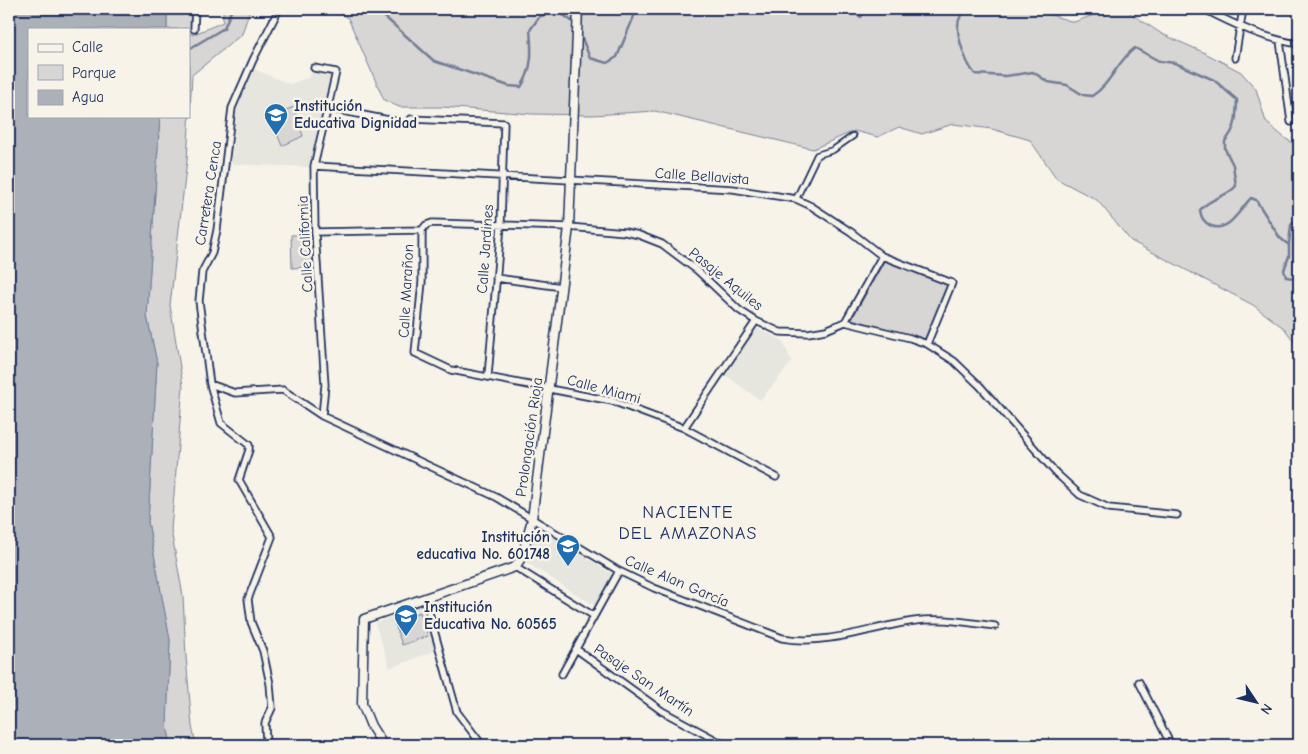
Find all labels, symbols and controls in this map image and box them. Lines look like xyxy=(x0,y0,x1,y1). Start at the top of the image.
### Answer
legend xyxy=(28,28,190,118)
text: Calle xyxy=(72,38,104,56)
text: Parque xyxy=(72,64,117,82)
text: Agua xyxy=(72,88,104,106)
place label: Institución Educativa Dignidad xyxy=(294,97,417,132)
school or university icon: Institución Educativa Dignidad xyxy=(263,102,289,136)
street label: Carretera Cenca xyxy=(191,139,225,247)
street label: Calle Bellavista xyxy=(654,164,750,188)
street label: Calle California xyxy=(293,195,317,293)
street label: Calle Jardines xyxy=(473,204,497,294)
street label: Calle Marañon xyxy=(395,243,417,339)
street label: Pasaje Aquiles xyxy=(685,244,767,314)
street label: Calle Miami xyxy=(565,371,643,407)
street label: Prolongación Rioja xyxy=(512,376,546,498)
district label: NACIENTE DEL AMAZONAS xyxy=(619,502,757,544)
place label: Institución educativa No. 601748 xyxy=(417,528,550,563)
school or university icon: Institución educativa No. 601748 xyxy=(555,533,581,567)
street label: Calle Alan García xyxy=(622,551,732,611)
place label: Institución Educativa No. 60565 xyxy=(424,598,557,633)
school or university icon: Institución Educativa No. 60565 xyxy=(393,603,419,637)
street label: Pasaje San Martín xyxy=(590,640,698,720)
north arrow xyxy=(1230,676,1280,726)
text: N xyxy=(1257,701,1276,718)

